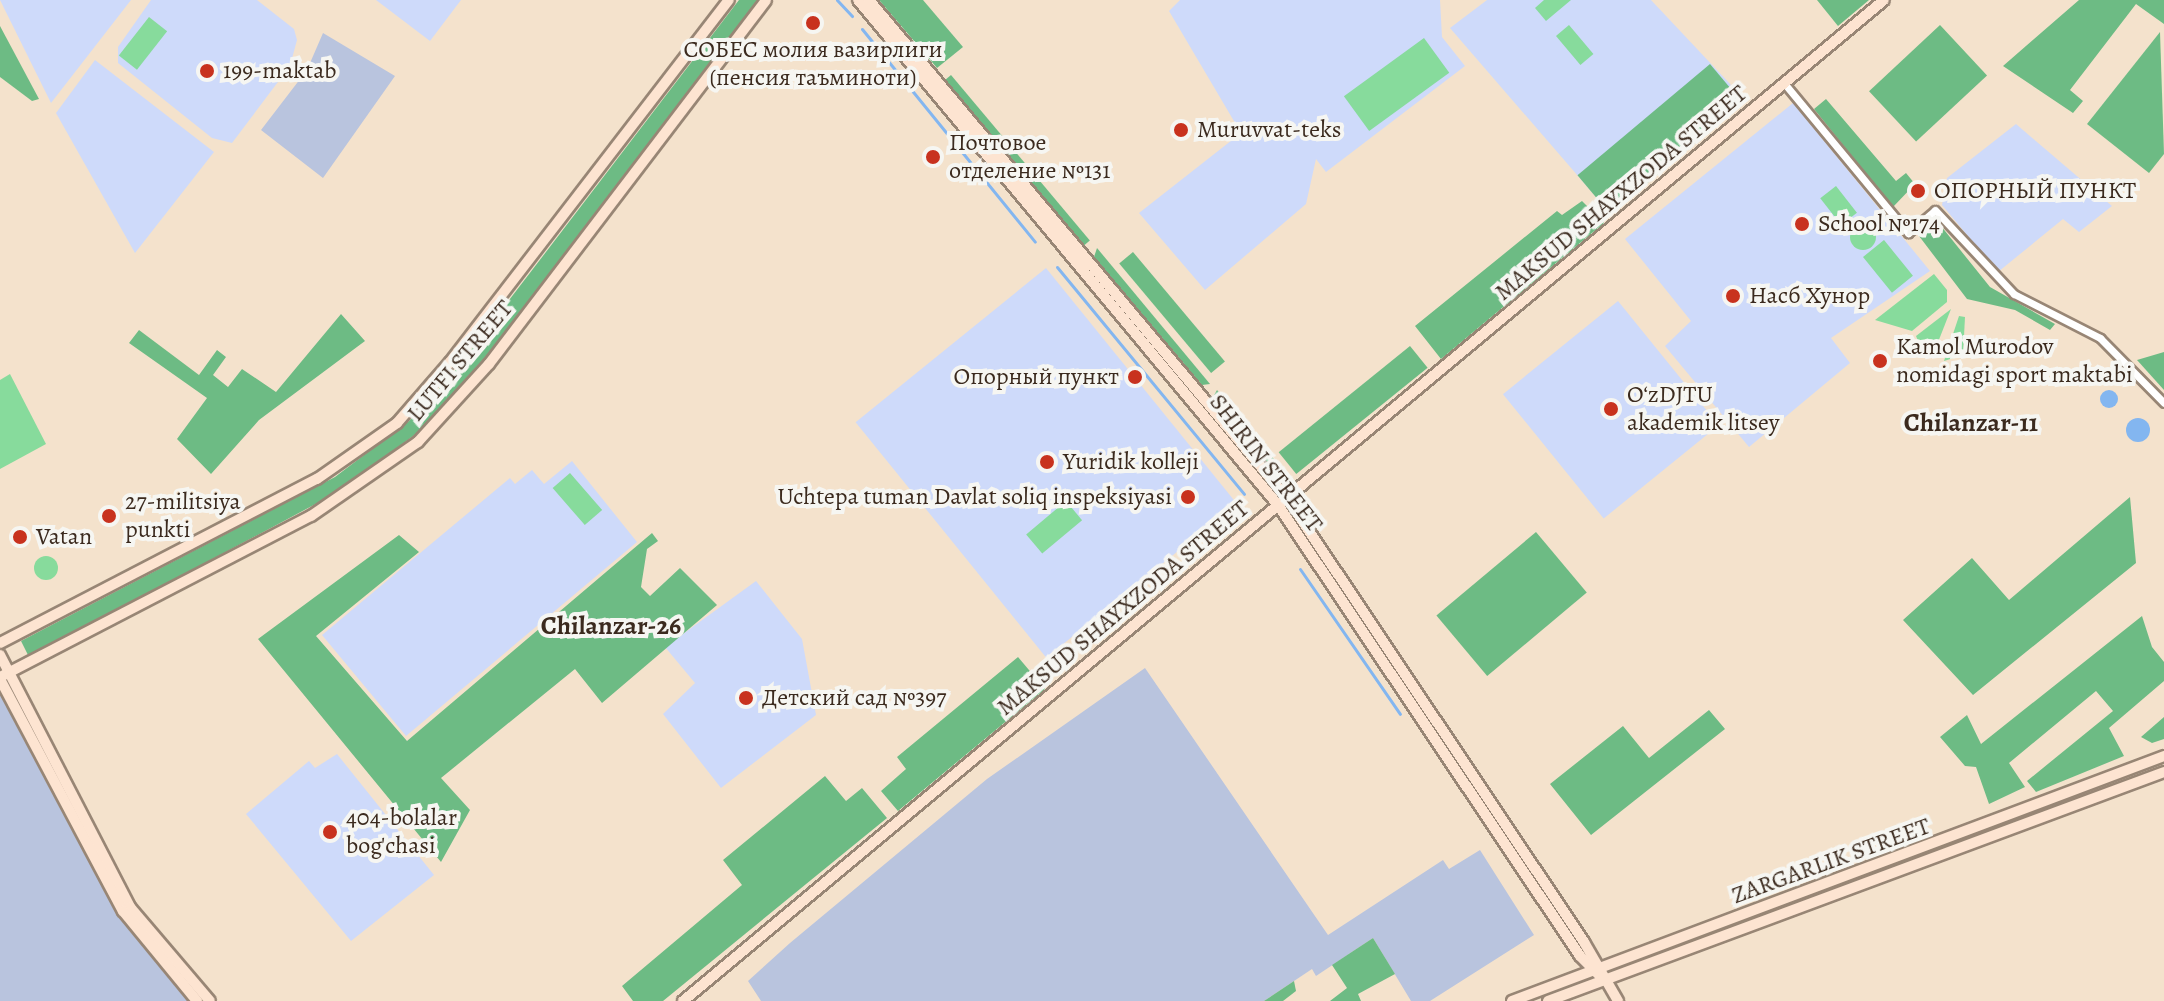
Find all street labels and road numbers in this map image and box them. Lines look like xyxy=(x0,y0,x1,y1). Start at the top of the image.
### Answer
street label: MAKSUD SHAYXZODA STREET xyxy=(1489,79,1753,307)
street label: LUTFI STREET xyxy=(401,295,519,427)
street label: SHIRIN STREET xyxy=(1203,388,1329,538)
street label: MAKSUD SHAYXZODA STREET xyxy=(991,494,1255,722)
street label: ZARGARLIK STREET xyxy=(1728,812,1934,910)

